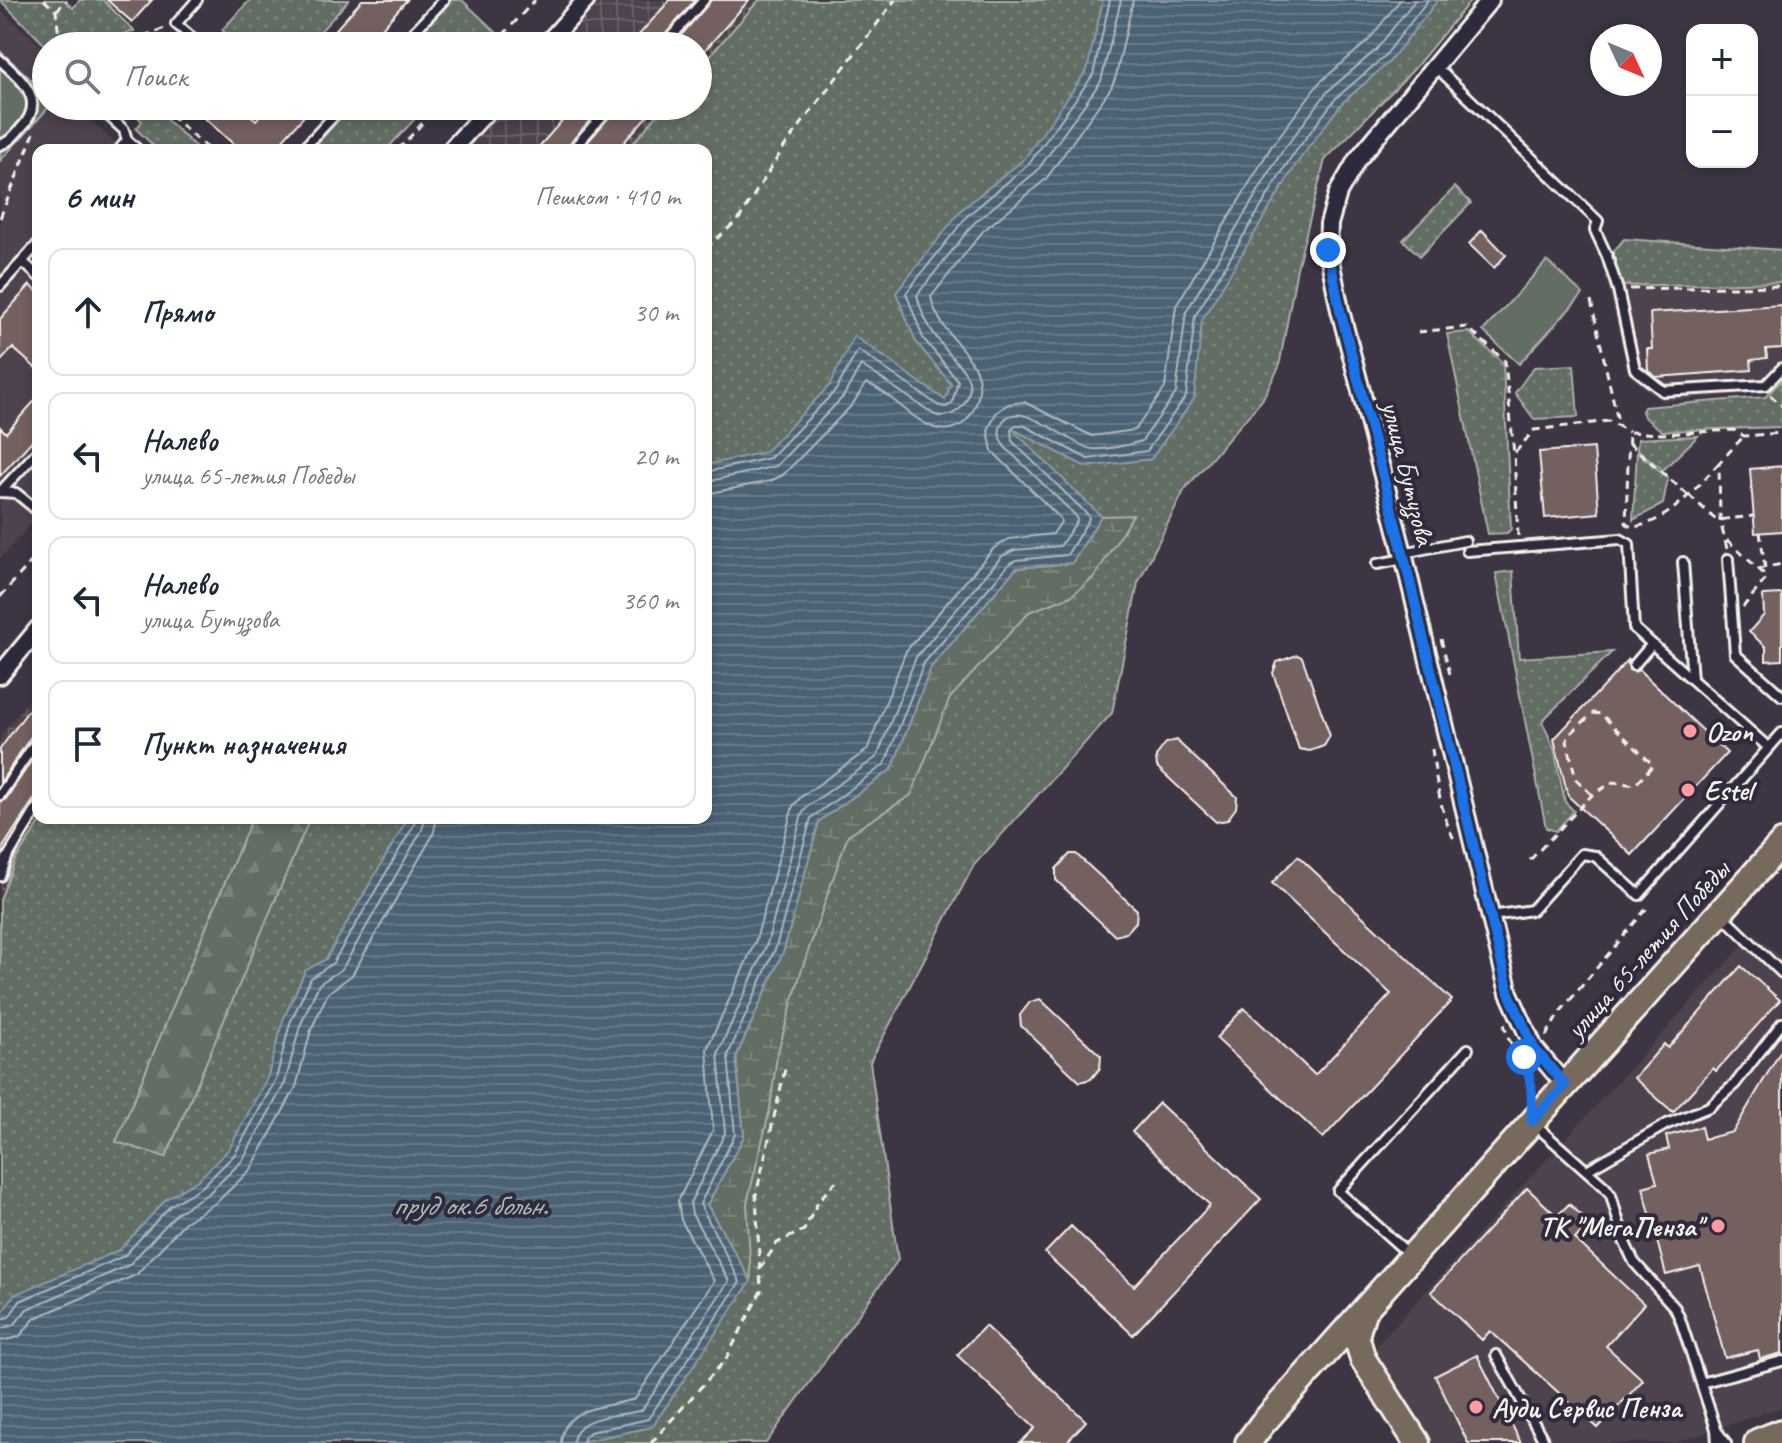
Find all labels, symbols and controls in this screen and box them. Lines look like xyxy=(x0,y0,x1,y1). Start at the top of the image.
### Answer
north arrow xyxy=(1590,24,1662,96)
map controls xyxy=(1686,24,1758,168)
button: + xyxy=(1686,24,1758,96)
search box xyxy=(32,32,712,120)
icon: search xyxy=(60,54,104,98)
text: Поиск xyxy=(124,57,187,95)
button: − xyxy=(1686,96,1758,168)
text: 6 мин xyxy=(64,175,134,218)
text: Пешком · 410 m xyxy=(535,180,680,213)
route end xyxy=(1310,232,1346,268)
icon: ahead xyxy=(66,290,110,334)
text: Прямо xyxy=(142,293,213,331)
text: 30 m xyxy=(634,296,678,329)
street label: улица Бутузова xyxy=(1372,395,1444,551)
text: Налево xyxy=(142,421,218,459)
icon: left xyxy=(66,434,110,478)
text: 20 m xyxy=(634,440,678,473)
text: улица 65-летия Победы xyxy=(142,459,354,492)
text: Налево xyxy=(142,565,218,603)
icon: left xyxy=(66,578,110,622)
text: 360 m xyxy=(622,584,678,617)
text: улица Бутузова xyxy=(142,603,279,636)
place label: Ozon xyxy=(1706,714,1754,749)
icon: arrive xyxy=(66,722,110,766)
marker: Ozon xyxy=(1681,722,1699,740)
text: Пункт назначения xyxy=(142,725,345,763)
place label: Estel xyxy=(1704,773,1757,808)
marker: Estel xyxy=(1679,781,1697,799)
street label: улица 65-летия Победы xyxy=(1557,851,1738,1047)
route start xyxy=(1506,1039,1542,1075)
water label: пруд ок.6 больн. xyxy=(393,1186,548,1224)
place label: ТК "МегаПенза" xyxy=(1540,1209,1708,1244)
marker: ТК "МегаПенза" xyxy=(1709,1217,1727,1235)
place label: Ауди Сервис Пенза xyxy=(1492,1390,1684,1425)
marker: Ауди Сервис Пенза xyxy=(1467,1398,1485,1416)

